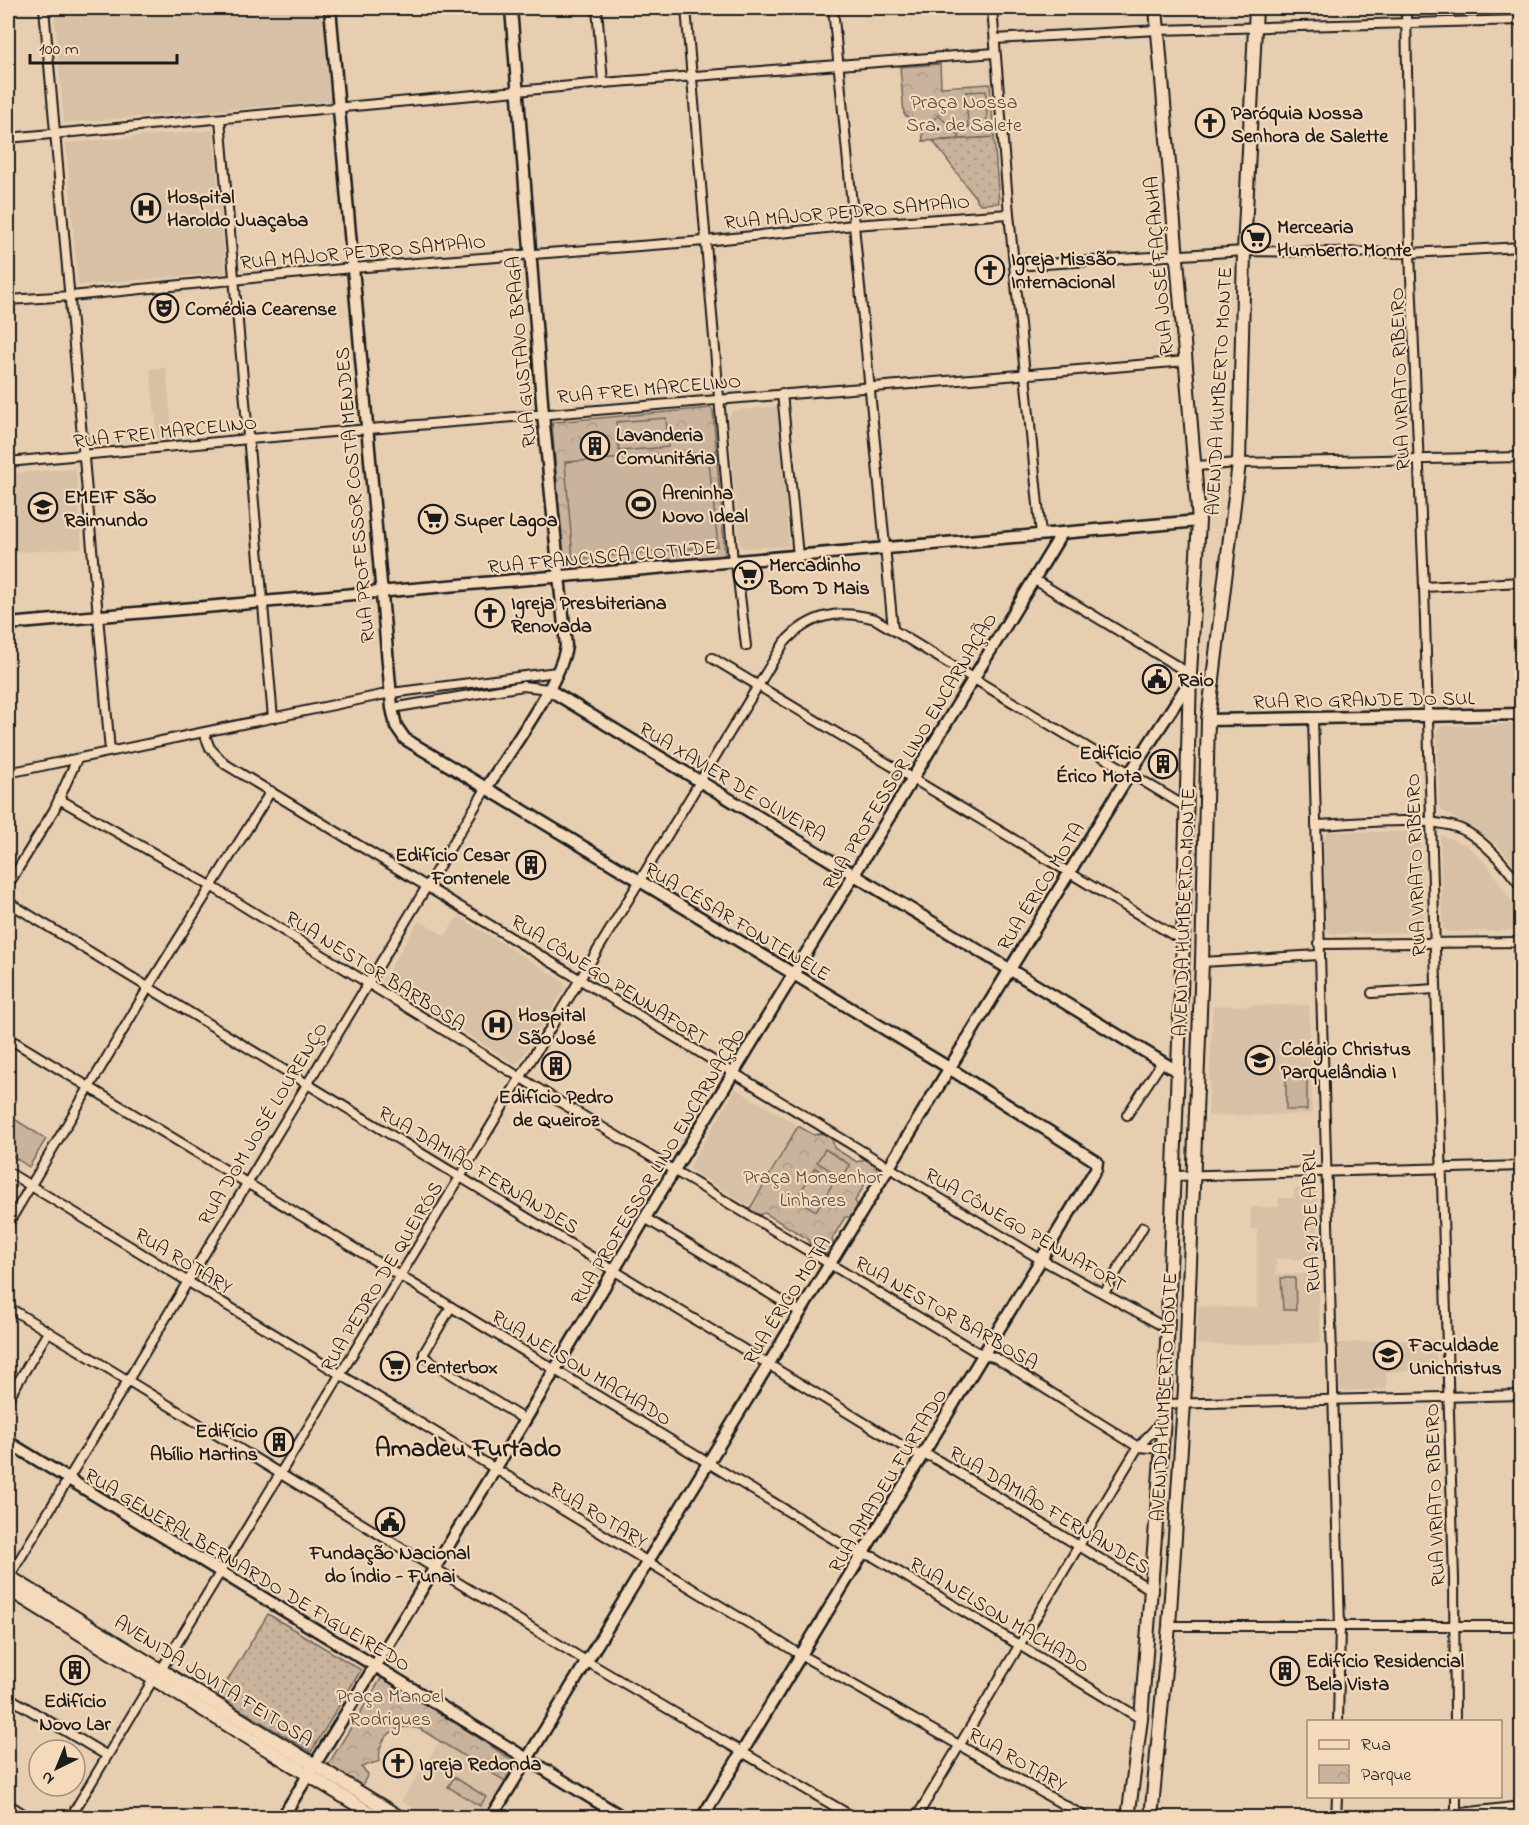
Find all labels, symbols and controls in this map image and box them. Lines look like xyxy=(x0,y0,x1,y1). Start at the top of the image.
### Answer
scale bar xyxy=(30,27,177,65)
text: 100 m xyxy=(39,37,79,63)
park label: Praça Nossa Sra. de Salete xyxy=(906,89,1022,141)
place label: Paróquia Nossa Senhora de Salette xyxy=(1231,100,1389,152)
church icon: Paróquia Nossa Senhora de Salette xyxy=(1194,107,1226,139)
street label: RUA JOSÉ FAÇANHA xyxy=(1138,175,1183,357)
place label: Hospital Haroldo Juaçaba xyxy=(167,184,309,236)
street label: RUA MAJOR PEDRO SAMPAIO xyxy=(723,188,971,239)
hospital icon: Hospital Haroldo Juaçaba xyxy=(130,192,162,224)
place label: Mercearia Humberto Monte xyxy=(1277,214,1412,266)
supermarket icon: Mercearia Humberto Monte xyxy=(1240,222,1272,254)
street label: RUA MAJOR PEDRO SAMPAIO xyxy=(239,228,487,279)
place label: Igreja Missão Internacional xyxy=(1011,246,1116,298)
church icon: Igreja Missão Internacional xyxy=(974,254,1006,286)
street label: RUA GUSTAVO BRAGA xyxy=(500,255,545,449)
street label: AVENIDA HUMBERTO MONTE xyxy=(1199,266,1241,516)
street label: RUA VIRIATO RIBEIRO xyxy=(1384,287,1419,471)
theatre icon: Comédia Cearense xyxy=(148,292,180,324)
place label: Comédia Cearense xyxy=(185,296,337,325)
street label: RUA PROFESSOR COSTA MENDES xyxy=(329,346,384,644)
street label: RUA FREI MARCELINO xyxy=(556,368,742,413)
street label: RUA FREI MARCELINO xyxy=(72,409,258,458)
place label: Lavanderia Comunitária xyxy=(616,422,715,474)
building icon: Lavanderia Comunitária xyxy=(579,430,611,462)
place label: Areninha Novo Ideal xyxy=(662,480,748,532)
place label: EMEIF São Raimundo xyxy=(64,484,156,536)
sports icon: Areninha Novo Ideal xyxy=(625,488,657,520)
school or university icon: EMEIF São Raimundo xyxy=(27,491,59,523)
supermarket icon: Super Lagoa xyxy=(417,503,449,535)
place label: Super Lagoa xyxy=(454,507,558,537)
street label: RUA FRANCISCA CLOTILDE xyxy=(487,534,718,583)
place label: Mercadinho Bom D Mais xyxy=(768,552,870,604)
supermarket icon: Mercadinho Bom D Mais xyxy=(732,559,764,591)
place label: Igreja Presbiteriana Renovada xyxy=(511,590,667,642)
church icon: Igreja Presbiteriana Renovada xyxy=(474,597,506,629)
street label: RUA PROFESSOR LINO ENCARNAÇÃO xyxy=(817,608,1006,897)
public building icon: Raio xyxy=(1141,663,1173,695)
place label: Raio xyxy=(1178,667,1214,696)
street label: RUA RIO GRANDE DO SUL xyxy=(1253,685,1476,718)
street label: RUA XAVIER DE OLIVEIRA xyxy=(633,716,831,851)
place label: Edifício Érico Mota xyxy=(1056,740,1142,792)
building icon: Edifício Érico Mota xyxy=(1147,748,1179,780)
street label: RUA VIRIATO RIBEIRO xyxy=(1400,773,1435,957)
street label: AVENIDA HUMBERTO MONTE xyxy=(1167,787,1204,1037)
street label: RUA ÉRICO MOTA xyxy=(991,818,1093,957)
place label: Edifício Cesar Fontenele xyxy=(395,842,511,894)
building icon: Edifício Cesar Fontenele xyxy=(515,849,547,881)
street label: RUA CÉSAR FONTENELE xyxy=(638,856,835,990)
street label: RUA NESTOR BARBOSA xyxy=(279,905,470,1039)
street label: RUA CÔNEGO PENNAFORT xyxy=(504,908,713,1054)
place label: Hospital São José xyxy=(518,1002,597,1054)
hospital icon: Hospital São José xyxy=(481,1009,513,1041)
street label: RUA DOM JOSÉ LOURENÇO xyxy=(192,1017,336,1231)
street label: RUA PROFESSOR LINO ENCARNAÇÃO xyxy=(565,1023,754,1312)
place label: Colégio Christus Parquelândia I xyxy=(1281,1036,1411,1088)
school or university icon: Colégio Christus Parquelândia I xyxy=(1244,1044,1276,1076)
building icon: Edifício Pedro de Queiroz xyxy=(540,1050,572,1082)
place label: Edifício Pedro de Queiroz xyxy=(499,1084,613,1136)
street label: RUA DAMIÃO FERNANDES xyxy=(372,1100,584,1243)
street label: RUA 21 DE ABRIL xyxy=(1295,1148,1329,1293)
street label: RUA CÔNEGO PENNAFORT xyxy=(919,1162,1131,1301)
park label: Praça Monsenhor Linhares xyxy=(743,1164,884,1216)
street label: RUA PEDRO DE QUEIRÓS xyxy=(315,1176,452,1378)
street label: RUA ROTARY xyxy=(128,1222,237,1303)
street label: RUA ÉRICO MOTA xyxy=(737,1232,839,1371)
street label: RUA NESTOR BARBOSA xyxy=(849,1250,1043,1379)
street label: AVENIDA HUMBERTO MONTE xyxy=(1144,1272,1186,1522)
street label: RUA NELSON MACHADO xyxy=(485,1304,676,1435)
place label: Faculdade Unichristus xyxy=(1408,1332,1502,1384)
school or university icon: Faculdade Unichristus xyxy=(1372,1339,1404,1371)
supermarket icon: Centerbox xyxy=(379,1350,411,1382)
place label: Centerbox xyxy=(416,1354,498,1383)
street label: RUA AMADEU FURTADO xyxy=(823,1384,956,1579)
street label: RUA VIRIATO RIBEIRO xyxy=(1419,1403,1454,1587)
place label: Edifício Abílio Martins xyxy=(150,1418,258,1470)
building icon: Edifício Abílio Martins xyxy=(263,1426,295,1458)
district label: Amadeu Furtado xyxy=(375,1431,561,1469)
street label: RUA DAMIÃO FERNANDES xyxy=(943,1440,1155,1583)
street label: RUA GENERAL BERNARDO DE FIGUEIREDO xyxy=(78,1462,415,1680)
street label: RUA ROTARY xyxy=(543,1476,652,1557)
public building icon: Fundação Nacional do Índio - Funai xyxy=(374,1506,406,1538)
place label: Fundação Nacional do Índio - Funai xyxy=(309,1540,470,1592)
street label: RUA NELSON MACHADO xyxy=(903,1551,1094,1682)
street label: AVENIDA JOVITA FEITOSA xyxy=(108,1609,318,1755)
place label: Edifício Residencial Bela Vista xyxy=(1305,1648,1464,1700)
building icon: Edifício Novo Lar xyxy=(59,1654,91,1686)
building icon: Edifício Residencial Bela Vista xyxy=(1269,1655,1301,1687)
park label: Praça Manoel Rodrigues xyxy=(336,1683,444,1736)
place label: Edifício Novo Lar xyxy=(39,1688,112,1740)
legend xyxy=(1307,1720,1502,1798)
street label: RUA ROTARY xyxy=(962,1721,1071,1801)
text: Rua xyxy=(1361,1733,1391,1759)
north arrow xyxy=(27,1738,87,1798)
church icon: Igreja Redonda xyxy=(382,1747,414,1779)
place label: Igreja Redonda xyxy=(419,1751,541,1781)
text: Parque xyxy=(1361,1763,1412,1789)
text: N xyxy=(36,1765,60,1790)

